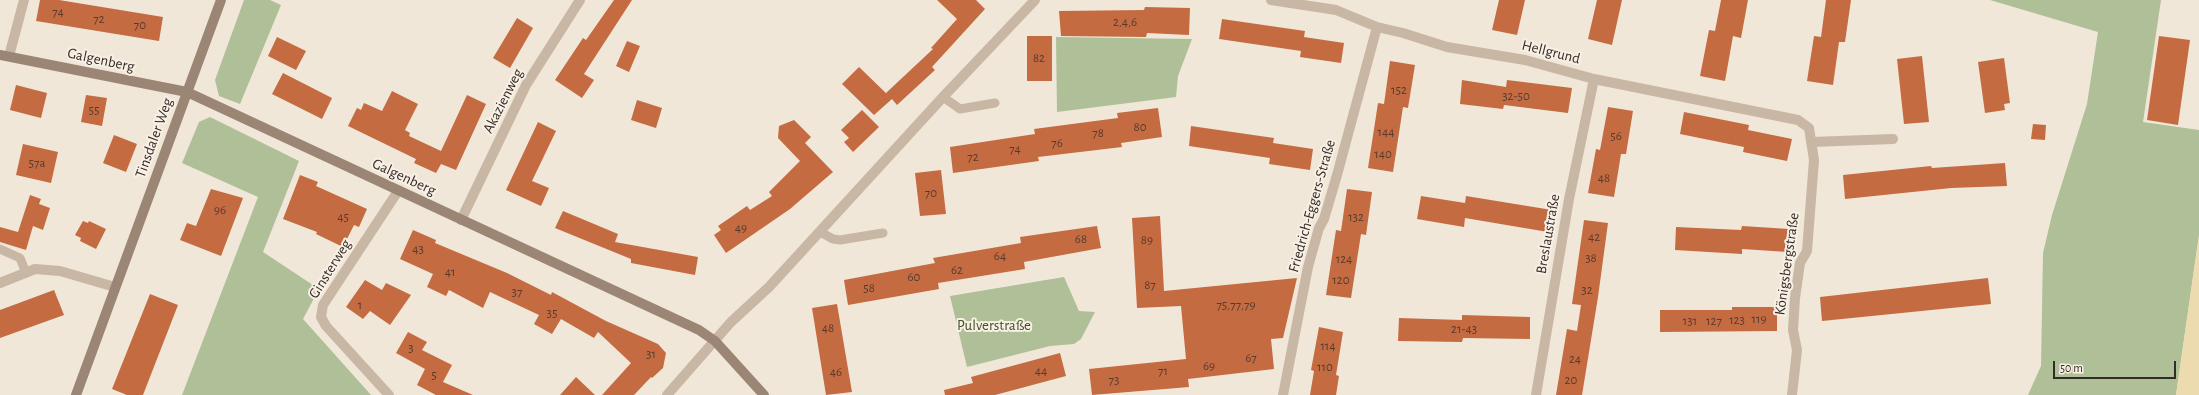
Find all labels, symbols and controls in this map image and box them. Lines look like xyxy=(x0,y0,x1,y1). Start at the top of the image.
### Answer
house number: 74 xyxy=(52,4,64,20)
house number: 72 xyxy=(93,11,105,27)
house number: 2,4,6 xyxy=(1113,14,1137,30)
house number: 70 xyxy=(134,17,146,33)
street label: Hellgrund xyxy=(1520,36,1582,68)
street label: Galgenberg xyxy=(66,44,136,76)
house number: 82 xyxy=(1033,50,1045,66)
street label: Akazienweg xyxy=(479,66,527,136)
house number: 152 xyxy=(1391,82,1407,98)
house number: 32-50 xyxy=(1502,88,1530,104)
street label: Tinsdaler Weg xyxy=(131,96,177,180)
house number: 55 xyxy=(89,102,99,118)
house number: 80 xyxy=(1133,119,1147,135)
house number: 144 xyxy=(1378,124,1394,140)
house number: 78 xyxy=(1092,125,1104,141)
house number: 56 xyxy=(1610,128,1622,144)
house number: 76 xyxy=(1051,135,1063,151)
street label: Friedrich-Eggers-Straße xyxy=(1284,138,1340,274)
house number: 74 xyxy=(1009,141,1021,157)
house number: 140 xyxy=(1374,146,1392,162)
house number: 72 xyxy=(967,149,979,165)
street label: Galgenberg xyxy=(369,154,439,200)
house number: 57a xyxy=(29,155,45,171)
house number: 48 xyxy=(1598,170,1610,186)
house number: 70 xyxy=(925,185,937,201)
street label: Breslaustraße xyxy=(1532,193,1564,275)
house number: 96 xyxy=(214,202,226,218)
house number: 45 xyxy=(337,209,349,225)
house number: 132 xyxy=(1348,209,1364,225)
street label: Königsbergstraße xyxy=(1771,212,1803,316)
house number: 49 xyxy=(735,220,747,236)
house number: 42 xyxy=(1588,229,1600,245)
house number: 68 xyxy=(1075,231,1087,247)
house number: 89 xyxy=(1141,232,1153,248)
street label: Ginsterweg xyxy=(305,236,355,302)
house number: 43 xyxy=(412,241,424,257)
house number: 64 xyxy=(994,248,1006,264)
house number: 38 xyxy=(1585,250,1597,266)
house number: 124 xyxy=(1336,251,1352,267)
house number: 62 xyxy=(951,262,963,278)
house number: 41 xyxy=(445,264,455,280)
house number: 60 xyxy=(908,269,920,285)
house number: 120 xyxy=(1332,272,1350,288)
house number: 87 xyxy=(1144,277,1156,293)
house number: 58 xyxy=(863,280,875,296)
house number: 32 xyxy=(1581,282,1593,298)
house number: 37 xyxy=(512,284,522,300)
house number: 1 xyxy=(358,297,362,313)
house number: 75,77,79 xyxy=(1216,297,1256,313)
house number: 35 xyxy=(547,305,557,321)
house number: 119 xyxy=(1751,311,1767,327)
house number: 123 xyxy=(1729,312,1745,328)
house number: 131 xyxy=(1683,313,1697,329)
house number: 127 xyxy=(1706,313,1722,329)
park label: Pulverstraße xyxy=(957,316,1031,334)
house number: 48 xyxy=(822,320,834,336)
house number: 21-43 xyxy=(1451,321,1477,337)
house number: 114 xyxy=(1320,338,1336,354)
house number: 3 xyxy=(408,340,414,356)
house number: 31 xyxy=(646,346,656,362)
house number: 67 xyxy=(1245,350,1257,366)
house number: 24 xyxy=(1569,351,1581,367)
scale bar xyxy=(2055,353,2178,379)
house number: 69 xyxy=(1203,358,1215,374)
house number: 110 xyxy=(1317,359,1333,375)
text: 50 m xyxy=(2060,362,2083,374)
house number: 44 xyxy=(1035,363,1047,379)
house number: 71 xyxy=(1158,363,1168,379)
house number: 46 xyxy=(830,364,842,380)
house number: 5 xyxy=(431,367,437,383)
house number: 73 xyxy=(1109,372,1119,388)
house number: 20 xyxy=(1565,372,1577,388)

